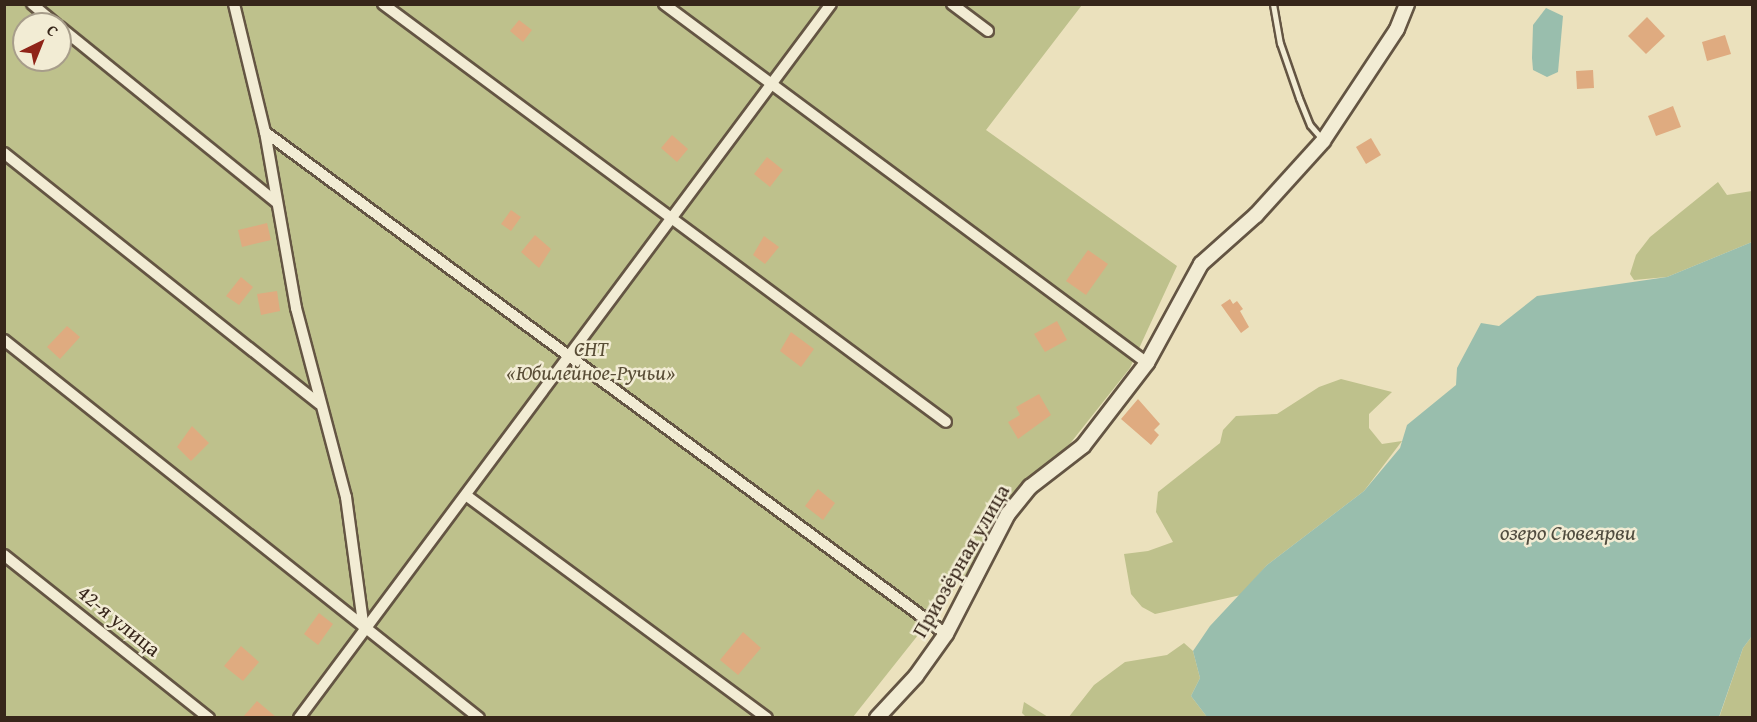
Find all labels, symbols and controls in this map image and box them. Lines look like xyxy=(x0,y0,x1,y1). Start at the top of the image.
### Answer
north arrow xyxy=(12,12,72,72)
text: С xyxy=(41,18,64,42)
park label: СНТ «Юбилейное-Ручьи» xyxy=(507,336,675,386)
street label: Приозёрная улица xyxy=(907,480,1015,642)
water label: озеро Сювеярви xyxy=(1500,520,1636,546)
street label: 42-я улица xyxy=(72,580,166,662)

